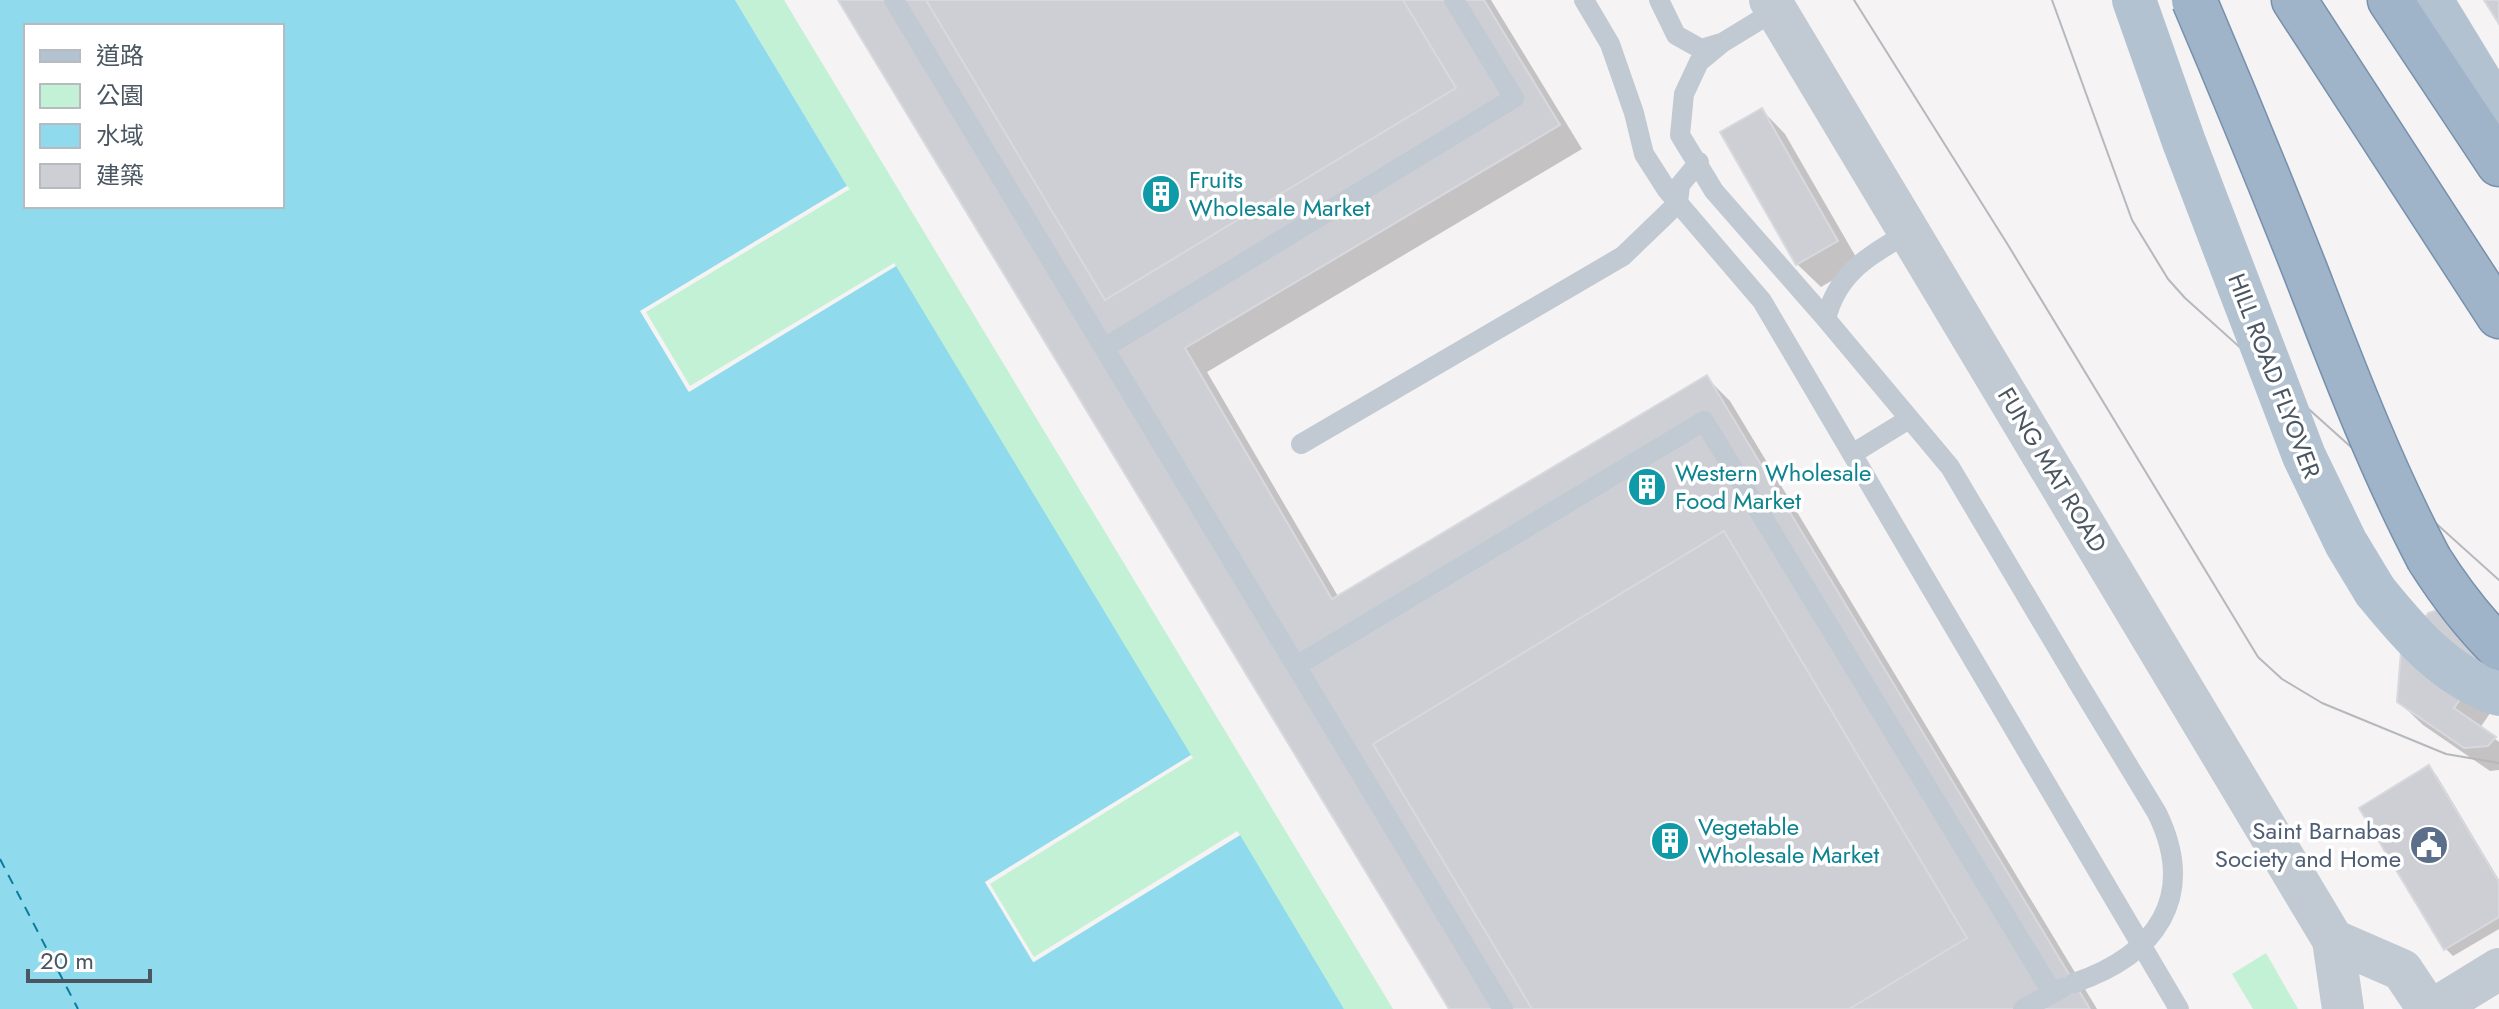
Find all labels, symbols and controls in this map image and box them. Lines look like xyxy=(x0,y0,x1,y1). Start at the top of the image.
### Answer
legend xyxy=(24,24,284,208)
text: 道路 xyxy=(96,38,144,73)
text: 公園 xyxy=(96,78,144,113)
text: 水域 xyxy=(96,118,144,153)
text: 建築 xyxy=(96,158,144,193)
place label: Fruits Wholesale Market xyxy=(1189,162,1370,225)
building icon: Fruits Wholesale Market xyxy=(1140,173,1182,215)
street label: HILL ROAD FLYOVER xyxy=(2219,268,2330,484)
street label: FUNG MAT ROAD xyxy=(1989,380,2116,559)
place label: Western Wholesale Food Market xyxy=(1675,455,1871,518)
building icon: Western Wholesale Food Market xyxy=(1626,466,1668,508)
place label: Vegetable Wholesale Market xyxy=(1698,809,1879,872)
place label: Saint Barnabas Society and Home xyxy=(2215,813,2401,876)
building icon: Vegetable Wholesale Market xyxy=(1649,820,1691,862)
public building icon: Saint Barnabas Society and Home xyxy=(2408,824,2450,866)
scale bar xyxy=(28,933,150,983)
text: 20 m xyxy=(40,943,94,978)

